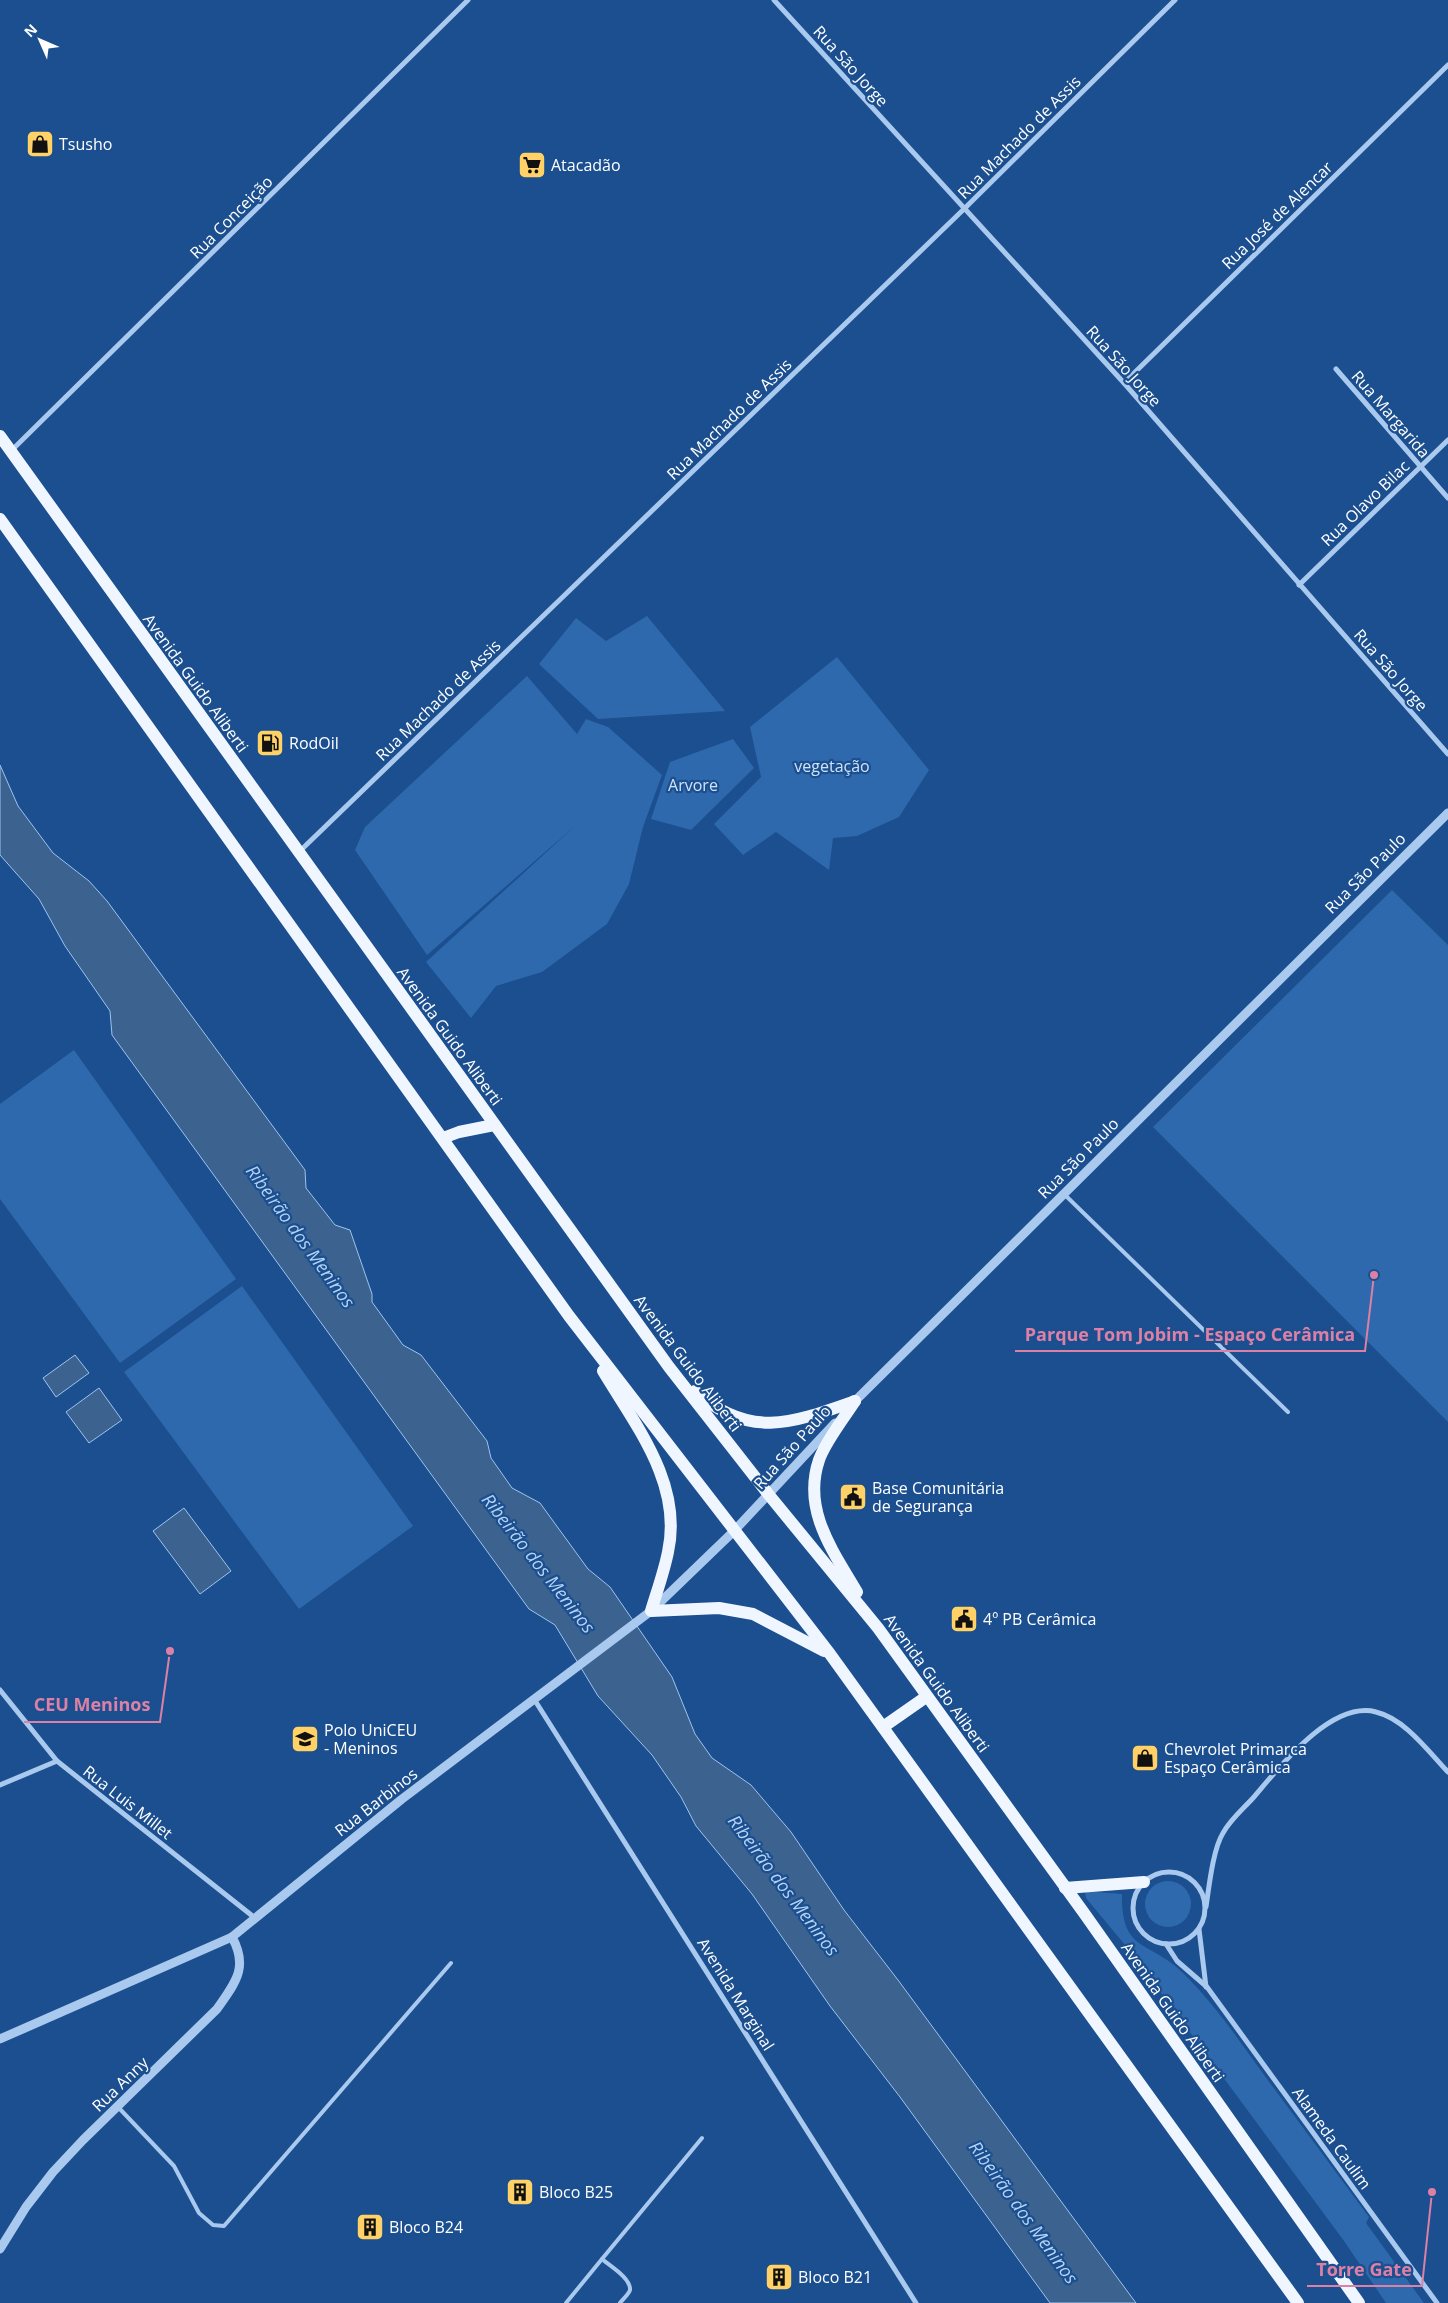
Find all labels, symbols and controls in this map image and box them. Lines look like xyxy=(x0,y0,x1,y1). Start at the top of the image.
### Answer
north arrow xyxy=(15,15,65,65)
text: N xyxy=(20,20,41,41)
street label: Rua São Jorge xyxy=(809,21,893,111)
street label: Rua Machado de Assis xyxy=(953,71,1085,203)
shop icon: Tsusho xyxy=(25,129,55,159)
place label: Tsusho xyxy=(59,133,112,155)
supermarket icon: Atacadão xyxy=(517,150,547,180)
place label: Atacadão xyxy=(551,154,621,176)
street label: Rua José de Alencar xyxy=(1217,156,1338,274)
street label: Rua Conceição xyxy=(185,171,277,263)
street label: Rua São Jorge xyxy=(1082,321,1166,411)
street label: Rua Machado de Assis xyxy=(662,353,796,485)
street label: Rua Margarida xyxy=(1347,366,1435,462)
street label: Rua Olavo Bilac xyxy=(1316,455,1414,551)
street label: Avenida Guido Aliberti xyxy=(138,609,254,757)
street label: Rua São Jorge xyxy=(1349,624,1433,716)
street label: Rua Machado de Assis xyxy=(371,634,505,766)
fuel station icon: RodOil xyxy=(255,728,285,758)
place label: RodOil xyxy=(289,732,339,754)
park label: vegetação xyxy=(794,755,870,777)
park label: Arvore xyxy=(668,774,718,796)
street label: Rua São Paulo xyxy=(1320,828,1410,918)
street label: Avenida Guido Aliberti xyxy=(392,962,508,1110)
street label: Rua São Paulo xyxy=(1033,1113,1123,1203)
water label: Ribeirão dos Meninos xyxy=(241,1160,361,1312)
street label: Avenida Guido Aliberti xyxy=(629,1290,747,1436)
callout: Parque Tom Jobim - Espaço Cerâmica xyxy=(1015,1318,1365,1351)
text: Parque Tom Jobim - Espaço Cerâmica xyxy=(1025,1322,1355,1346)
street label: Rua São Paulo xyxy=(748,1400,836,1494)
place label: Base Comunitária de Segurança xyxy=(872,1477,1004,1517)
public building icon: Base Comunitária de Segurança xyxy=(838,1482,868,1512)
water label: Ribeirão dos Meninos xyxy=(477,1488,601,1638)
public building icon: 4º PB Cerâmica xyxy=(949,1604,979,1634)
place label: 4º PB Cerâmica xyxy=(983,1608,1096,1630)
street label: Avenida Guido Aliberti xyxy=(879,1609,995,1757)
callout: CEU Meninos xyxy=(24,1689,160,1722)
text: CEU Meninos xyxy=(34,1692,150,1716)
place label: Polo UniCEU - Meninos xyxy=(324,1719,417,1759)
school or university icon: Polo UniCEU - Meninos xyxy=(290,1724,320,1754)
place label: Chevrolet Primarca Espaço Cerâmica xyxy=(1164,1738,1307,1778)
shop icon: Chevrolet Primarca Espaço Cerâmica xyxy=(1130,1743,1160,1773)
street label: Rua Luis Millet xyxy=(79,1760,178,1844)
street label: Rua Barbinos xyxy=(330,1763,422,1841)
water label: Ribeirão dos Meninos xyxy=(723,1809,845,1961)
street label: Avenida Marginal xyxy=(692,1933,780,2055)
street label: Avenida Guido Aliberti xyxy=(1116,1938,1230,2086)
street label: Rua Anny xyxy=(87,2051,154,2116)
street label: Alameda Caulim xyxy=(1287,2082,1377,2194)
water label: Ribeirão dos Meninos xyxy=(964,2136,1084,2288)
building icon: Bloco B25 xyxy=(505,2177,535,2207)
place label: Bloco B25 xyxy=(539,2181,613,2203)
building icon: Bloco B24 xyxy=(355,2212,385,2242)
place label: Bloco B24 xyxy=(389,2216,463,2238)
callout: Torre Gate xyxy=(1307,2253,1422,2286)
text: Torre Gate xyxy=(1316,2257,1412,2281)
building icon: Bloco B21 xyxy=(764,2262,794,2292)
place label: Bloco B21 xyxy=(798,2266,872,2288)

